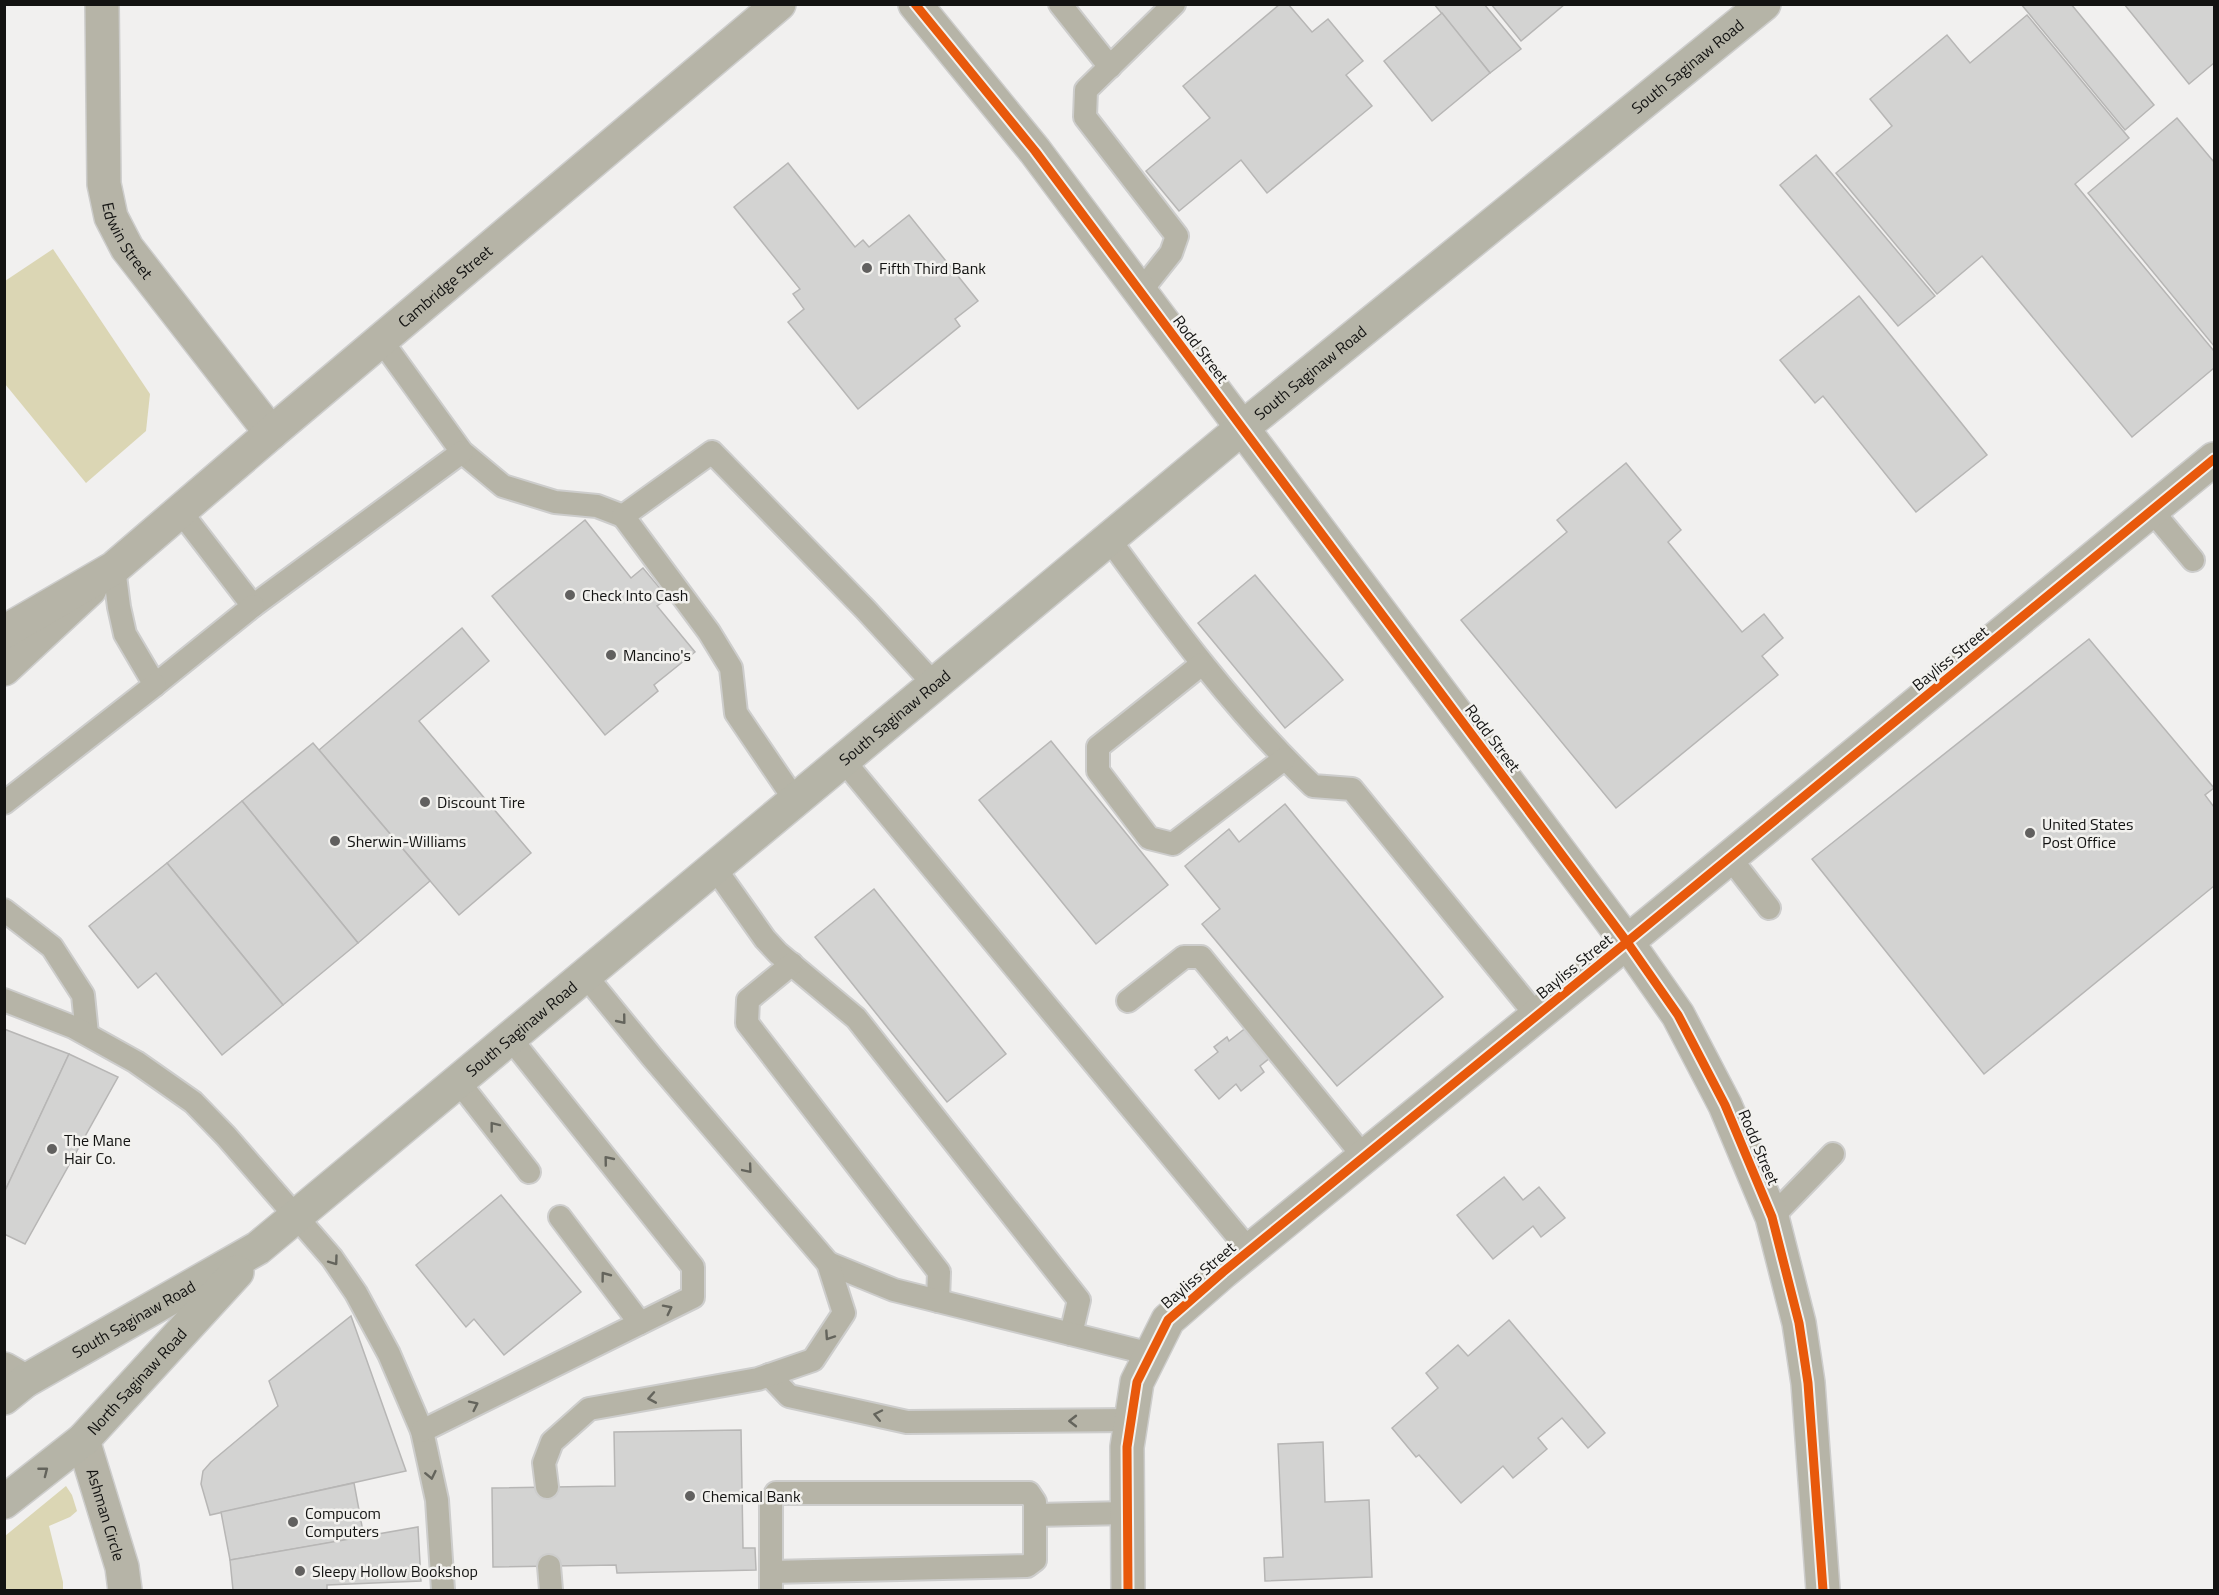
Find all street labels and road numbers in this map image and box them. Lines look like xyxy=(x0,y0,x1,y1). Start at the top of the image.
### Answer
street label: South Saginaw Road xyxy=(1626,13,1749,119)
street label: Edwin Street xyxy=(96,200,159,285)
street label: Cambridge Street xyxy=(392,239,498,333)
street label: Rodd Street xyxy=(1167,310,1235,388)
street label: South Saginaw Road xyxy=(1249,320,1372,426)
street label: Bayliss Street xyxy=(1907,619,1994,696)
street label: South Saginaw Road xyxy=(834,664,956,771)
street label: Rodd Street xyxy=(1459,699,1527,777)
street label: Bayliss Street xyxy=(1531,927,1618,1004)
street label: South Saginaw Road xyxy=(460,975,582,1082)
street label: Rodd Street xyxy=(1732,1106,1786,1189)
street label: Bayliss Street xyxy=(1155,1235,1241,1314)
street label: South Saginaw Road xyxy=(67,1274,200,1364)
street label: North Saginaw Road xyxy=(81,1322,192,1440)
street label: Ashman Circle xyxy=(80,1465,131,1564)

